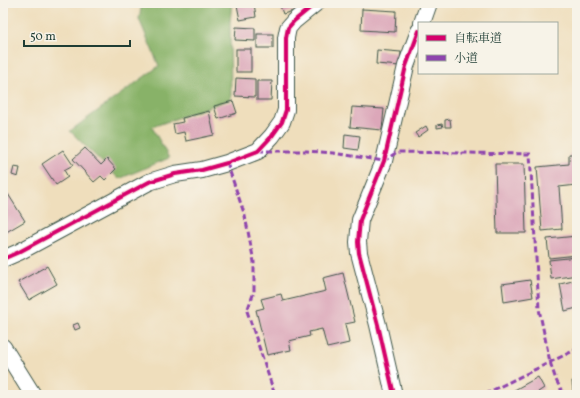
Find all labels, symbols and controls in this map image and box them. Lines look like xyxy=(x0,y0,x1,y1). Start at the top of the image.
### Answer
scale bar xyxy=(24,22,130,48)
legend xyxy=(418,22,558,74)
text: 50 m xyxy=(30,29,56,45)
text: 自転車道 xyxy=(454,31,502,47)
text: 小道 xyxy=(454,51,478,67)

